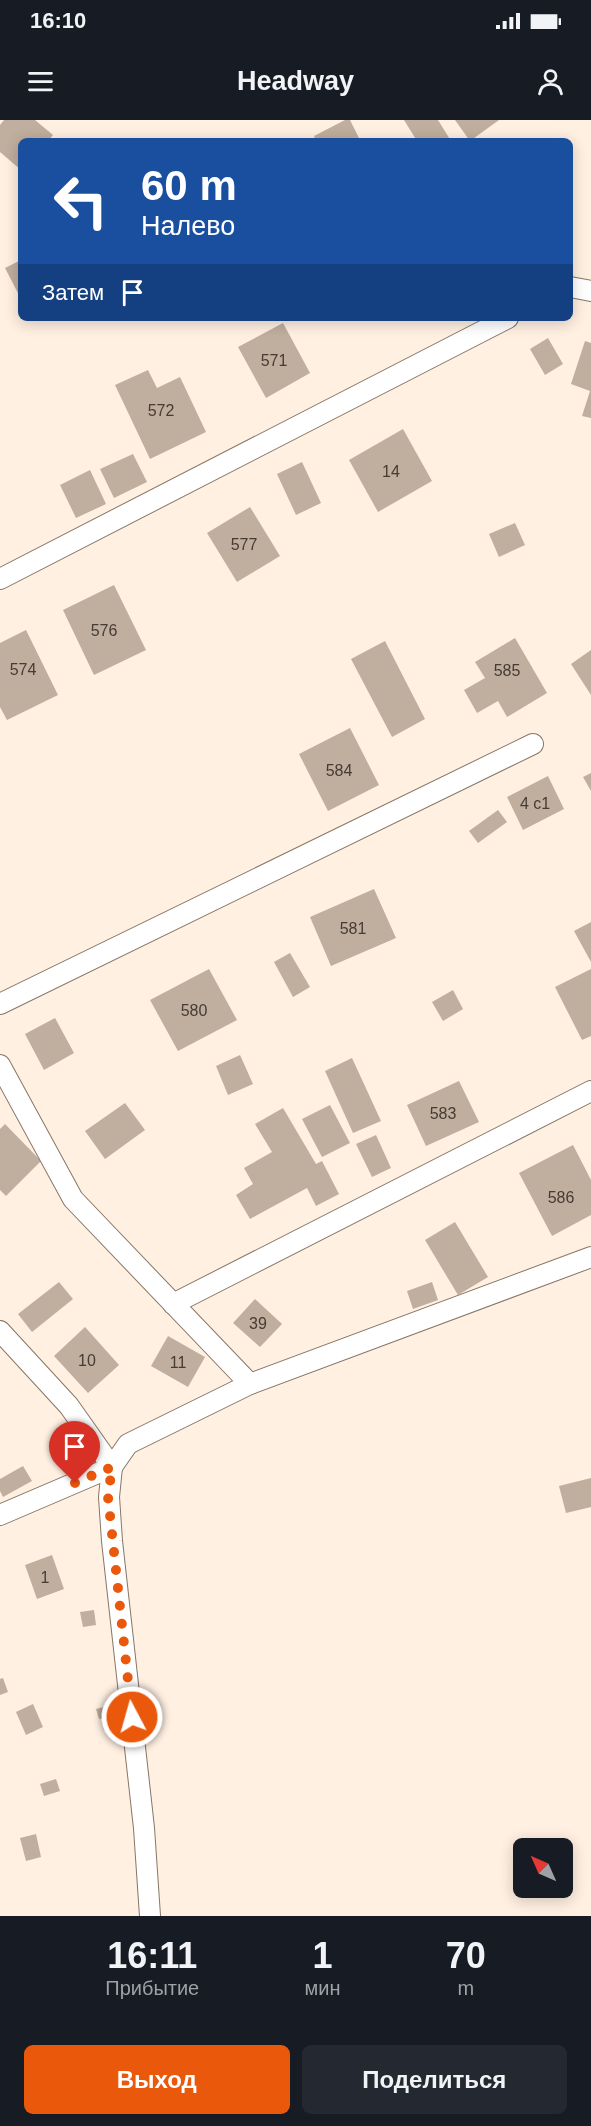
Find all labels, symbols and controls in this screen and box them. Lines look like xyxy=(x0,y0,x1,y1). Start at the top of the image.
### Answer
text: 16:10 xyxy=(30,8,86,33)
icon: menu xyxy=(24,65,57,98)
icon: person xyxy=(534,65,567,98)
text: Headway xyxy=(237,66,354,96)
icon: left xyxy=(42,162,120,240)
text: 60 m xyxy=(141,162,237,209)
text: Налево xyxy=(141,211,235,241)
icon: arrive xyxy=(116,276,149,309)
text: Затем xyxy=(42,280,104,305)
house number: 571 xyxy=(261,352,287,369)
house number: 572 xyxy=(148,402,174,419)
house number: 14 xyxy=(382,463,400,480)
house number: 577 xyxy=(231,536,257,553)
house number: 576 xyxy=(91,622,117,639)
house number: 574 xyxy=(10,661,36,678)
house number: 585 xyxy=(494,662,520,679)
house number: 584 xyxy=(326,762,352,779)
house number: 4 с1 xyxy=(520,795,550,812)
house number: 581 xyxy=(340,920,366,937)
house number: 580 xyxy=(181,1002,207,1019)
house number: 583 xyxy=(430,1105,456,1122)
house number: 586 xyxy=(548,1189,574,1206)
house number: 39 xyxy=(249,1315,267,1332)
house number: 10 xyxy=(78,1352,96,1369)
house number: 11 xyxy=(170,1354,186,1371)
pin xyxy=(49,1421,100,1483)
icon: arrive xyxy=(58,1430,91,1463)
house number: 1 xyxy=(41,1569,50,1586)
position arrow xyxy=(100,1685,164,1749)
north arrow xyxy=(513,1838,573,1898)
map controls xyxy=(513,1838,573,1898)
text: 16:11 xyxy=(107,1935,197,1976)
text: 1 xyxy=(312,1935,332,1976)
text: 70 xyxy=(446,1935,486,1976)
text: Прибытие xyxy=(105,1977,199,1999)
text: мин xyxy=(304,1977,340,1999)
text: m xyxy=(457,1977,474,1999)
button: Выход xyxy=(24,2045,290,2114)
button: Поделиться xyxy=(302,2045,567,2114)

